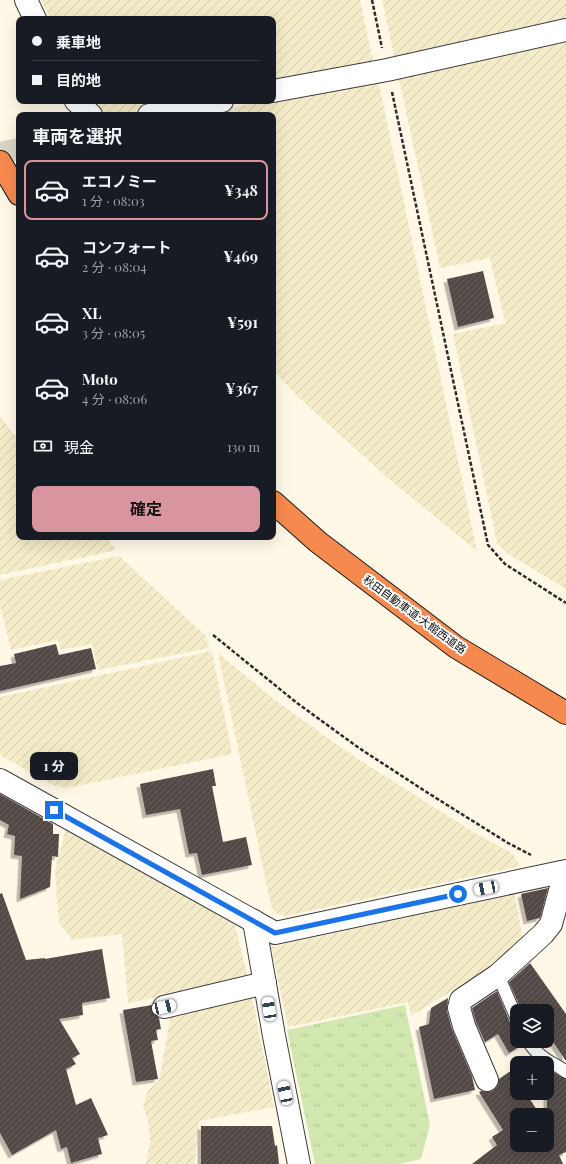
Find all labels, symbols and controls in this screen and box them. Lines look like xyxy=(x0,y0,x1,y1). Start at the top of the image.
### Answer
text: 乗車地 xyxy=(56,32,101,52)
text: 目的地 xyxy=(56,70,101,90)
text: 車両を選択 xyxy=(32,124,122,148)
text: エコノミー xyxy=(82,171,157,191)
icon: car xyxy=(34,172,70,208)
text: ¥348 xyxy=(224,180,258,200)
text: 1 分 · 08:03 xyxy=(82,192,145,209)
text: コンフォート xyxy=(82,237,172,257)
icon: car xyxy=(34,238,70,274)
text: ¥469 xyxy=(223,246,258,266)
text: 2 分 · 08:04 xyxy=(82,258,147,275)
text: XL xyxy=(82,303,102,323)
icon: car xyxy=(34,304,70,340)
text: ¥591 xyxy=(227,312,258,332)
text: 3 分 · 08:05 xyxy=(82,324,145,341)
text: Moto xyxy=(82,369,118,389)
icon: car xyxy=(34,370,70,406)
text: ¥367 xyxy=(225,378,258,398)
text: 4 分 · 08:06 xyxy=(82,390,147,407)
icon: cash xyxy=(32,435,54,457)
text: 現金 xyxy=(64,437,94,457)
text: 130 m xyxy=(227,438,260,455)
button: 確定 xyxy=(32,486,260,532)
street label: 秋田自動車道;大館西道路 xyxy=(360,571,470,657)
callout: 1 分 xyxy=(30,752,78,780)
text: 1 分 xyxy=(43,757,65,774)
route end xyxy=(45,801,63,819)
car xyxy=(473,880,499,896)
route start xyxy=(449,885,467,903)
car xyxy=(261,996,277,1022)
car xyxy=(151,998,177,1016)
map controls xyxy=(510,1004,554,1152)
button: layers xyxy=(510,1004,554,1048)
button: + xyxy=(510,1056,554,1100)
car xyxy=(277,1080,293,1106)
button: − xyxy=(510,1108,554,1152)

